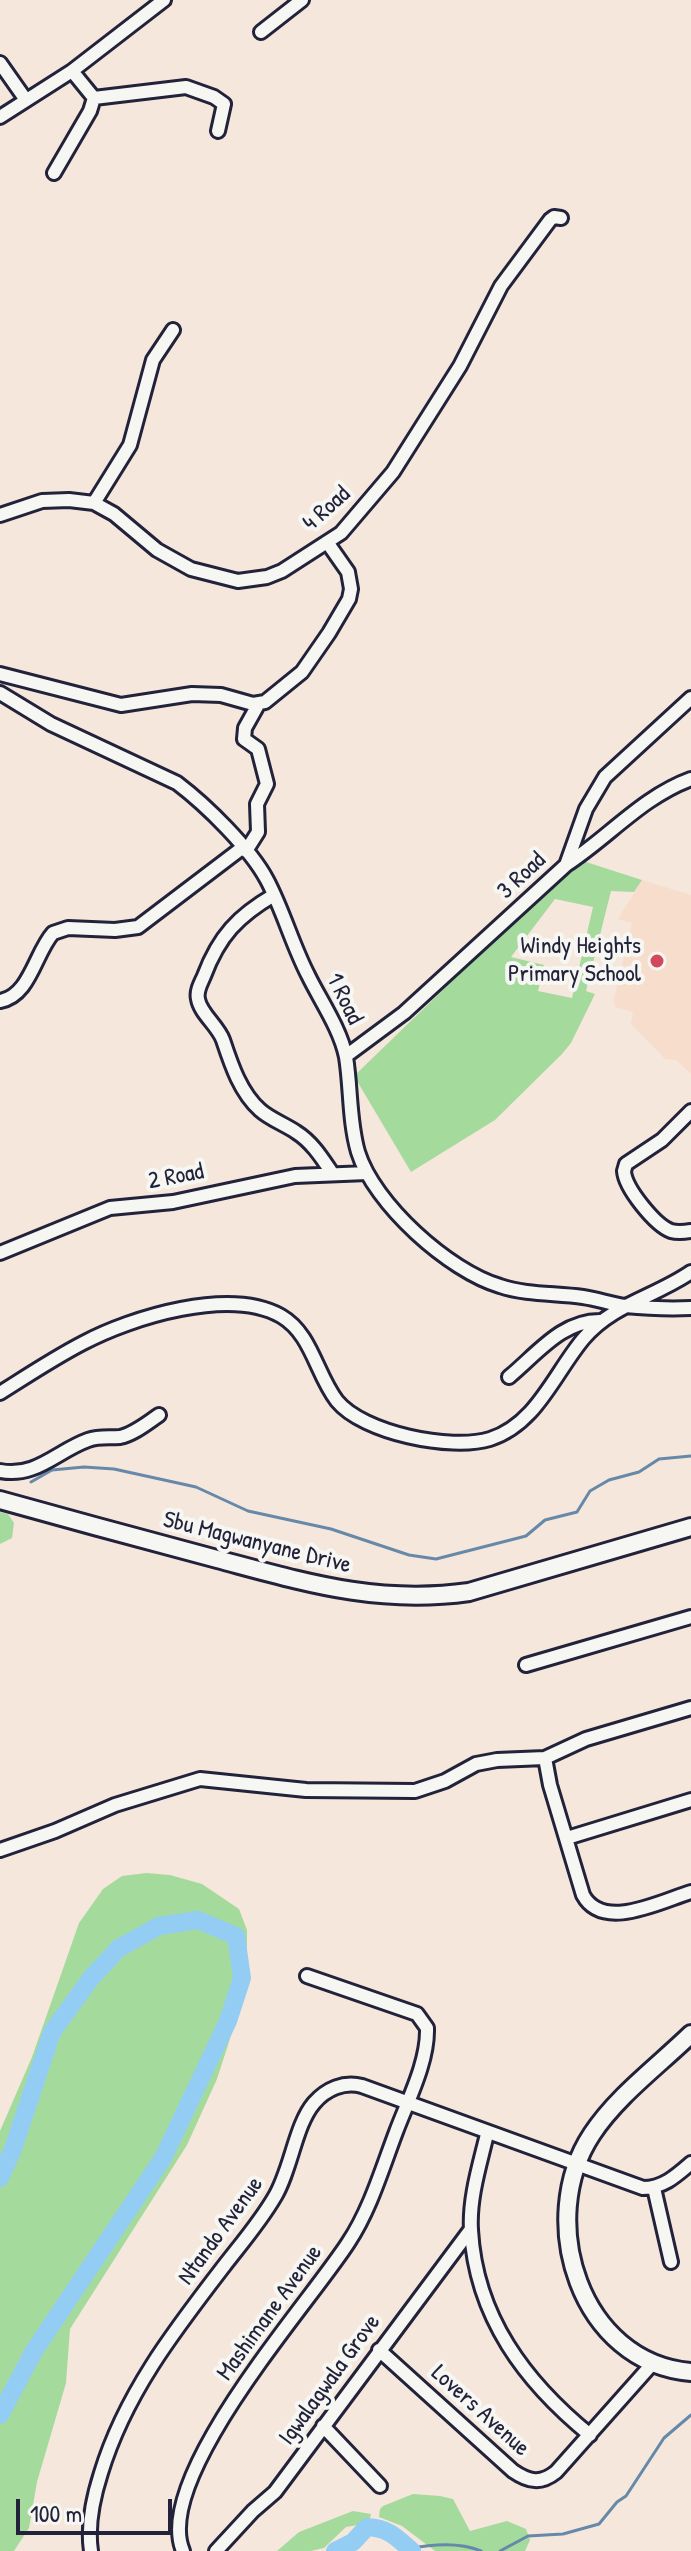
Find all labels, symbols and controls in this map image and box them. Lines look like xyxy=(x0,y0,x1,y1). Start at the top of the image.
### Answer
street label: 4 Road xyxy=(297,480,357,538)
street label: 3 Road xyxy=(492,847,552,905)
place label: Windy Heights Primary School xyxy=(508,933,641,989)
marker: Windy Heights Primary School xyxy=(648,952,666,970)
street label: 1 Road xyxy=(319,969,369,1029)
street label: 2 Road xyxy=(146,1158,206,1196)
street label: Sbu Magwanyane Drive xyxy=(160,1506,354,1580)
street label: Ntando Avenue xyxy=(172,2171,270,2291)
street label: Mashimane Avenue xyxy=(211,2239,329,2387)
street label: Igwalagwala Grove xyxy=(273,2309,387,2451)
street label: Lovers Avenue xyxy=(425,2359,535,2463)
scale bar xyxy=(20,2483,176,2533)
text: 100 m xyxy=(30,2497,82,2529)

